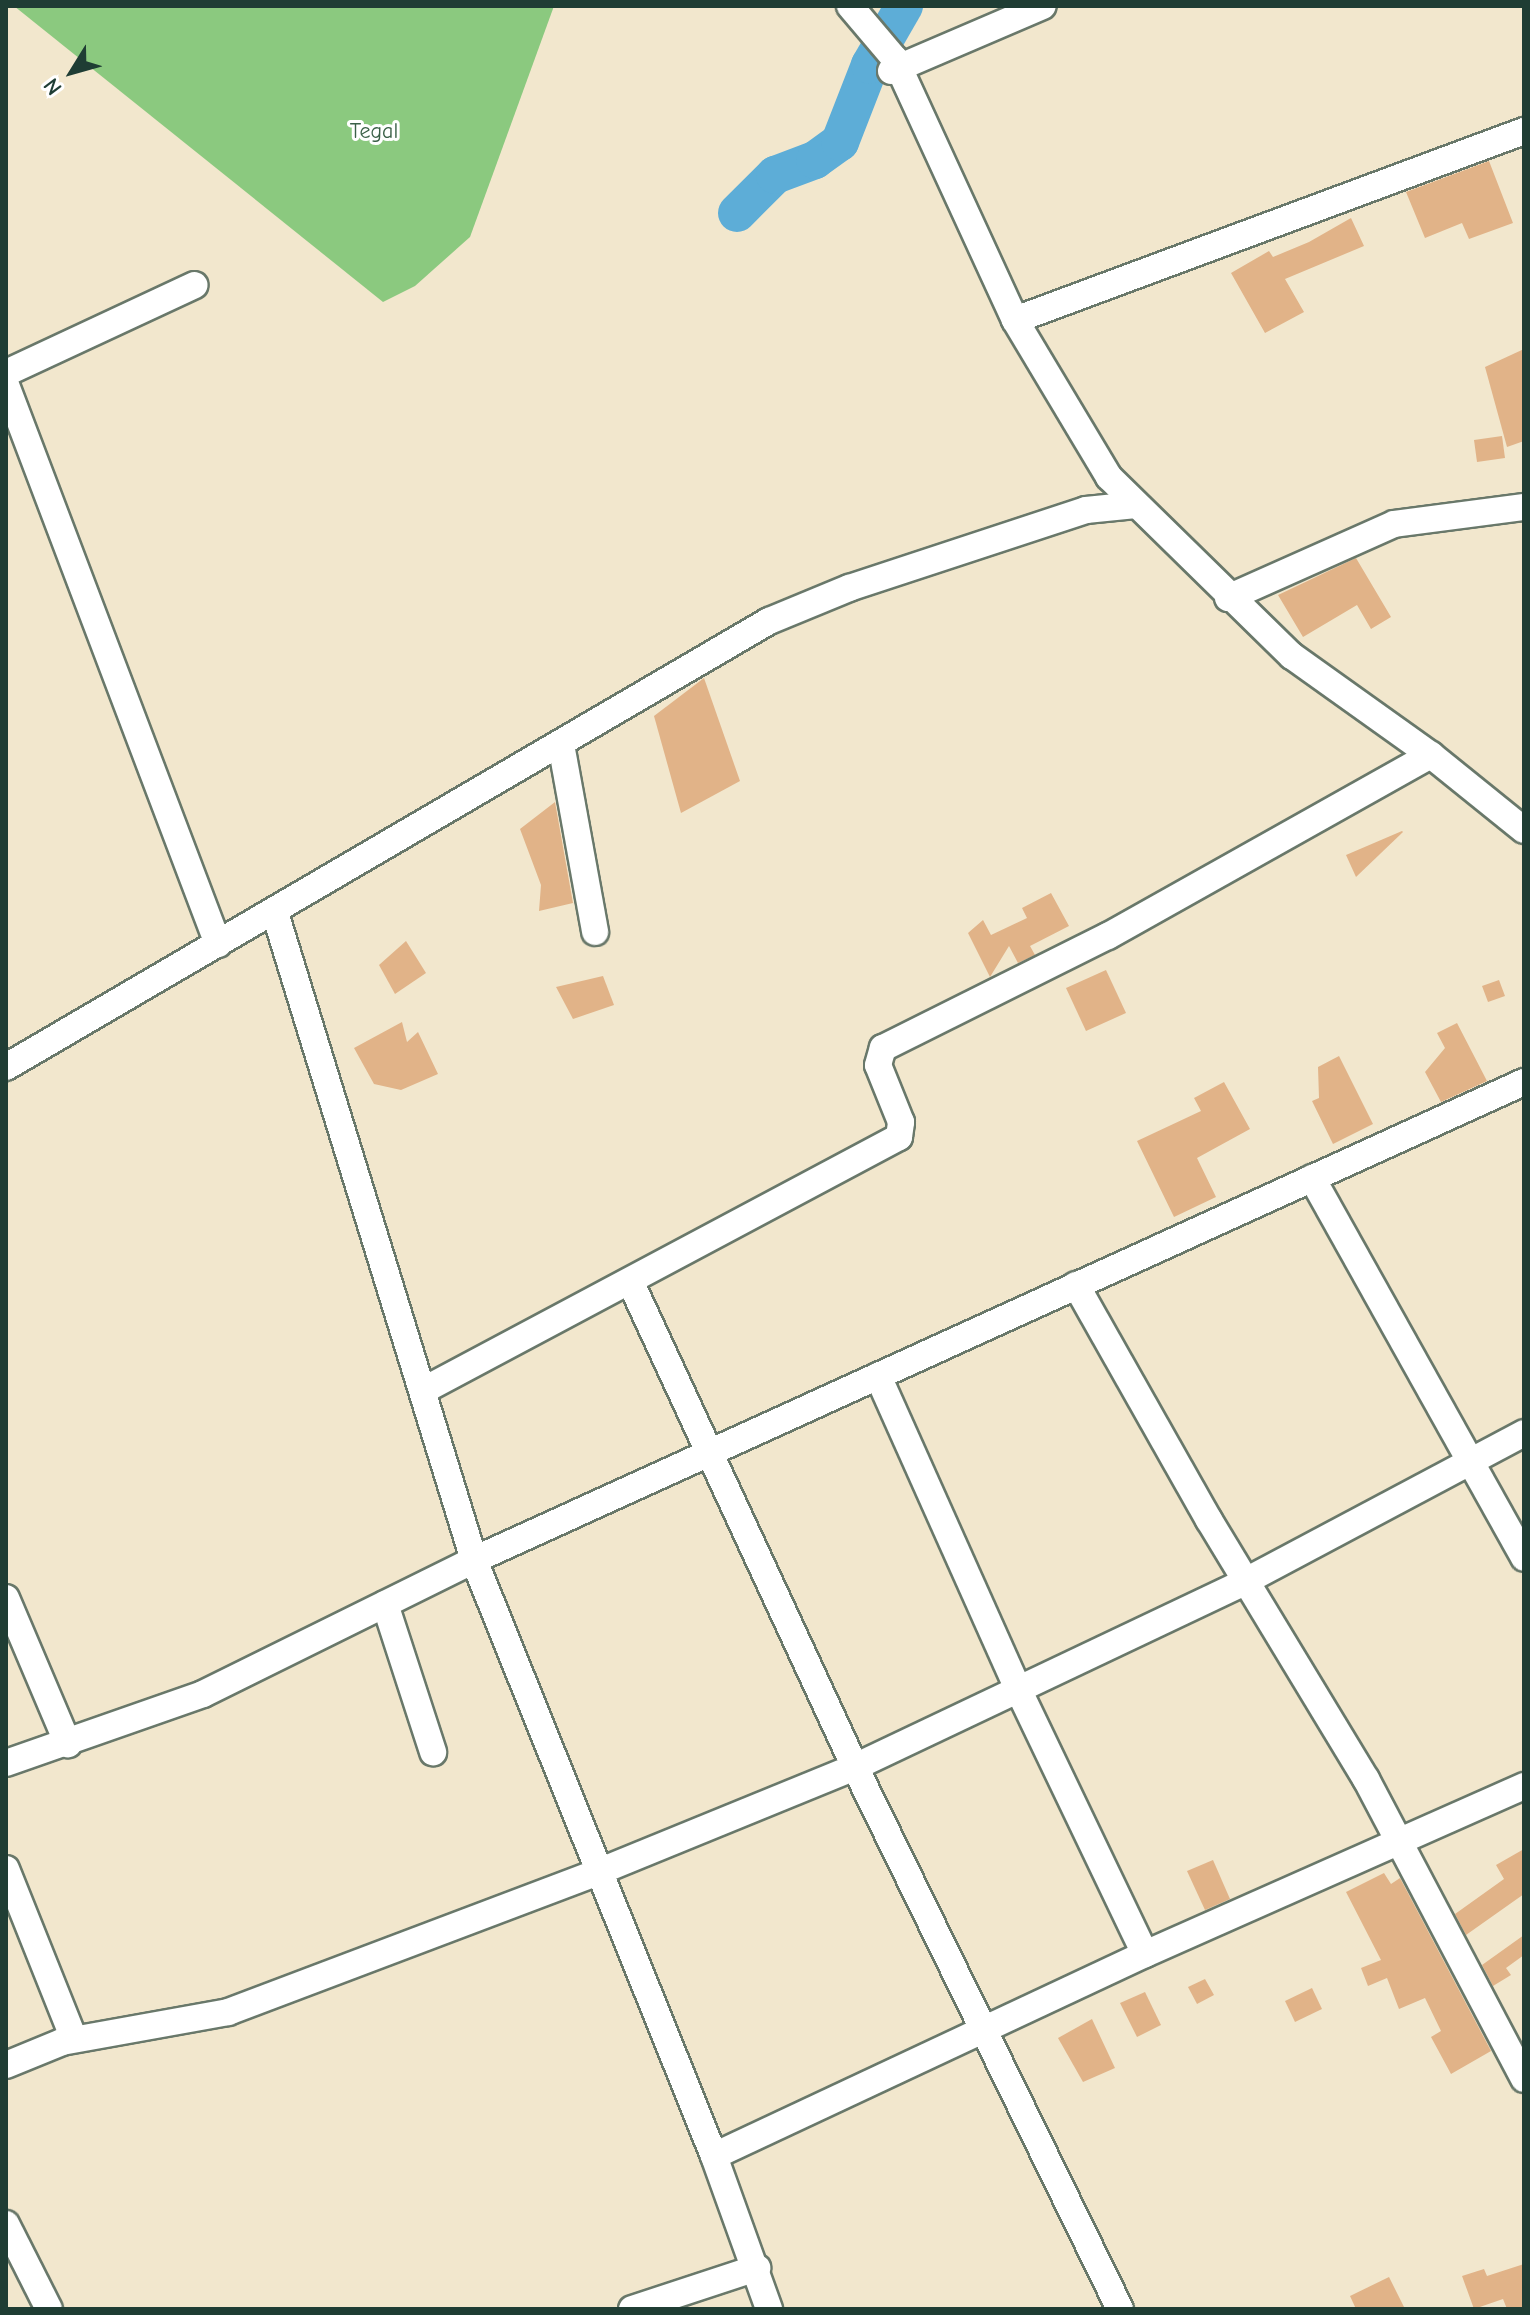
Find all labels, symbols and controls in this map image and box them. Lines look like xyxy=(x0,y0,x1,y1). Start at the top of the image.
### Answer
north arrow xyxy=(32,32,112,112)
text: N xyxy=(38,73,68,100)
park label: Tegal xyxy=(350,119,398,145)

